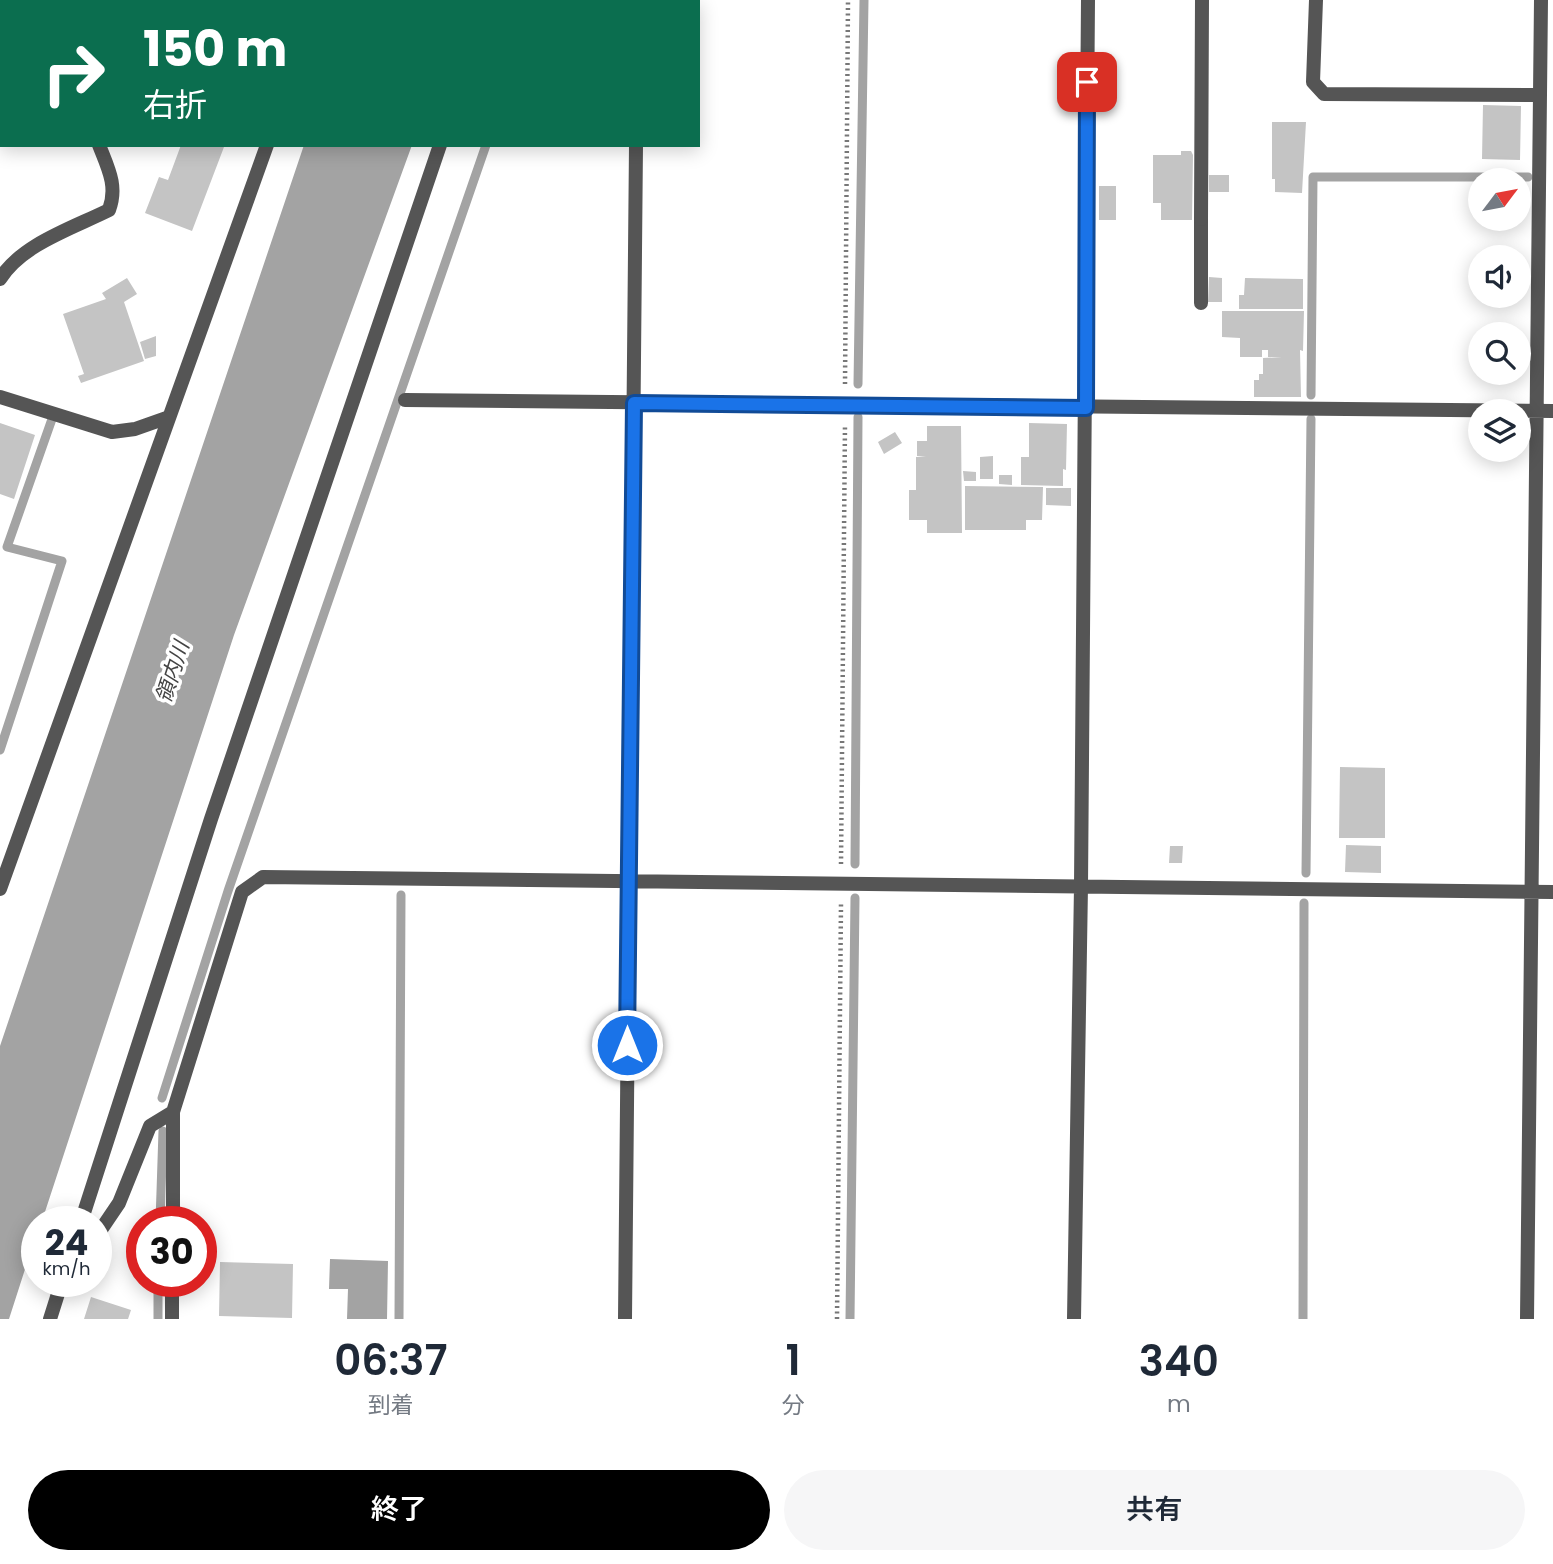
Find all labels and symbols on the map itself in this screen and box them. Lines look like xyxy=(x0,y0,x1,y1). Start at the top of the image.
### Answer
pin xyxy=(1057,52,1117,112)
north arrow xyxy=(1468,168,1531,231)
water label: 領内川 xyxy=(148,636,196,706)
position arrow xyxy=(590,1008,664,1082)
speed limit sign: 30 xyxy=(126,1206,217,1297)

